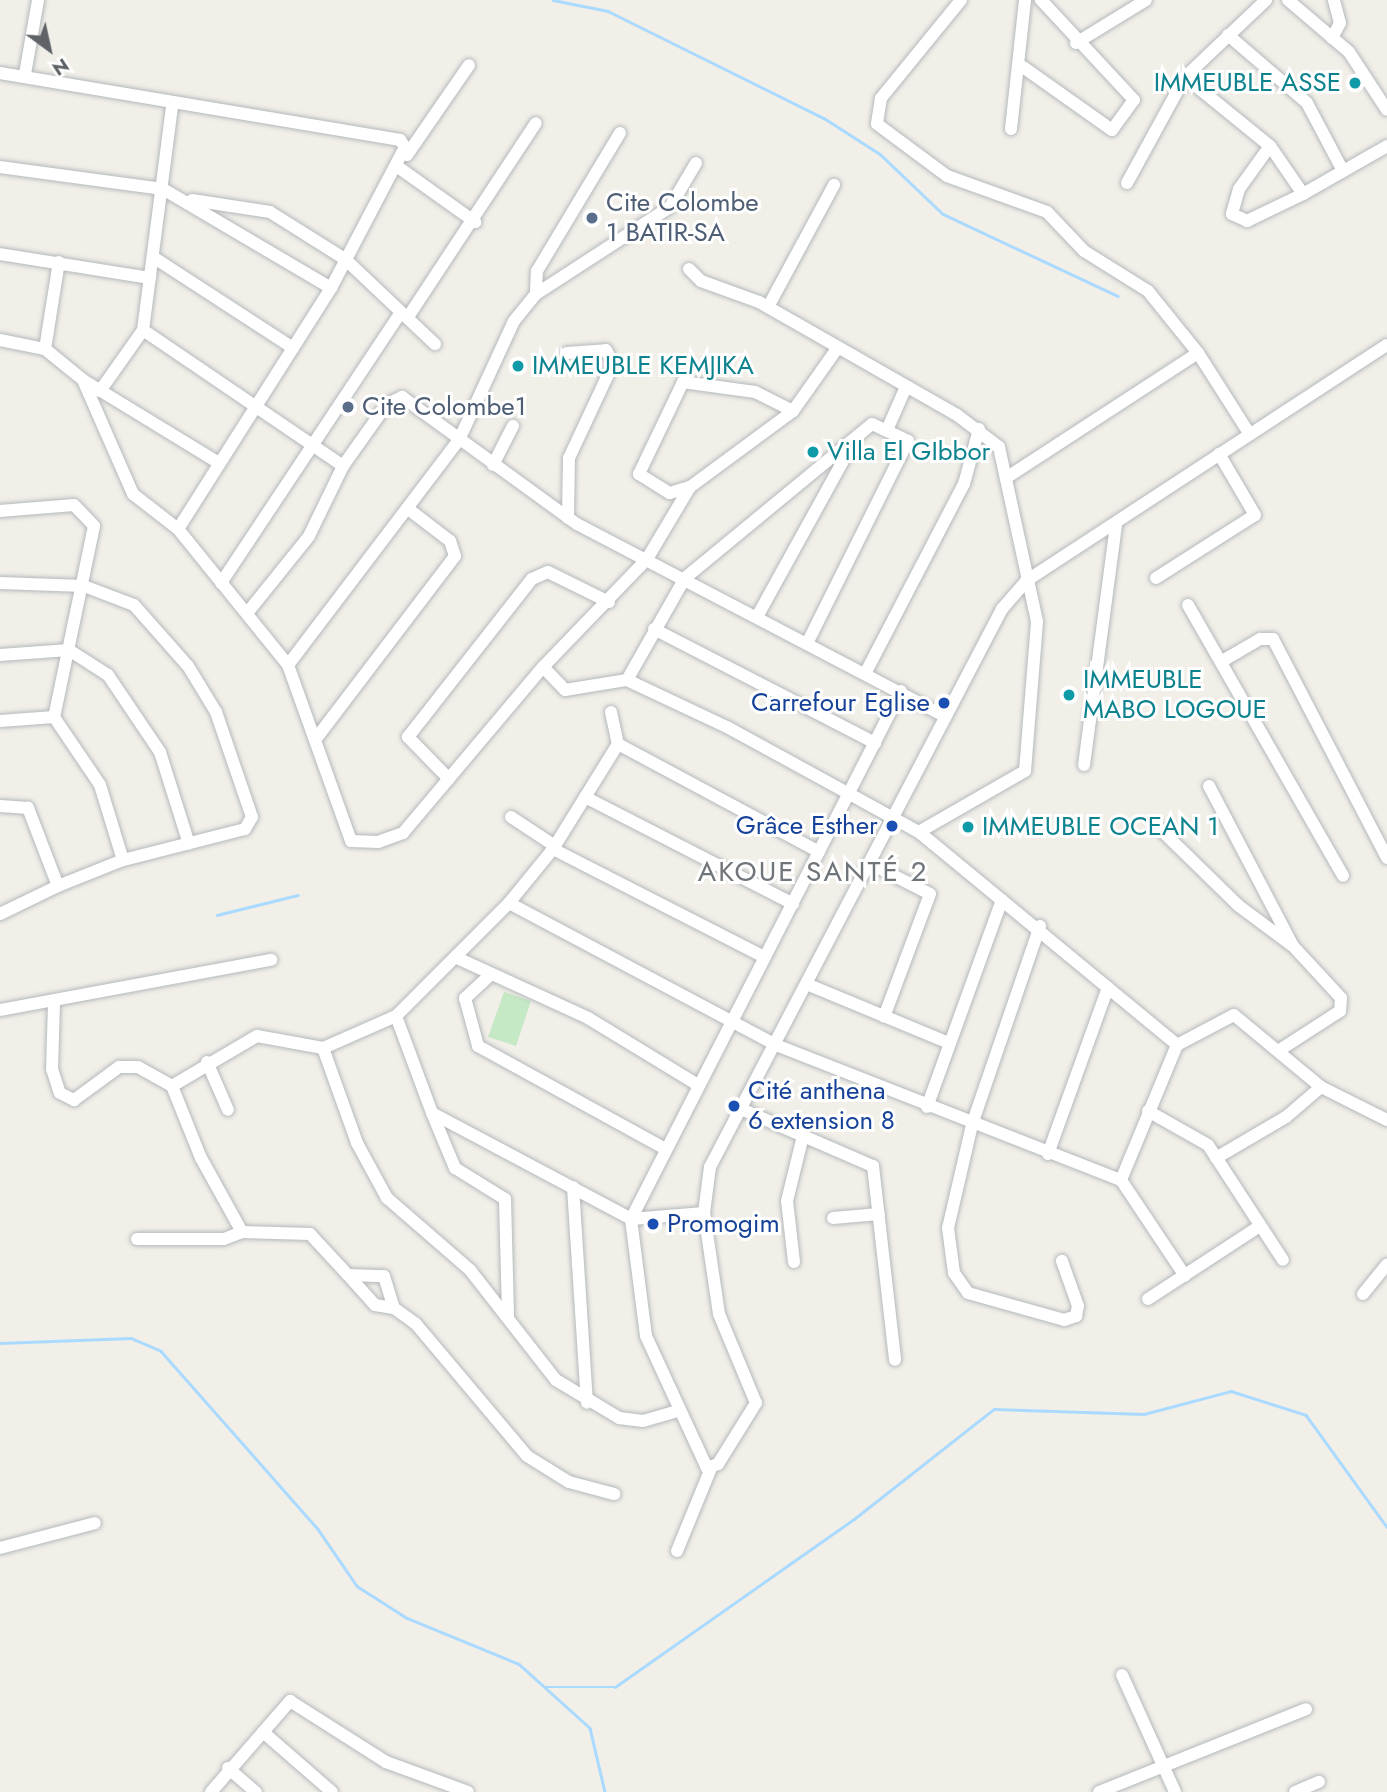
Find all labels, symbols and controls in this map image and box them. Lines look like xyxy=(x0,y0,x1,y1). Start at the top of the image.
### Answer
north arrow xyxy=(14,14,84,84)
text: N xyxy=(47,52,74,82)
place label: IMMEUBLE ASSE xyxy=(1154,67,1341,99)
marker: IMMEUBLE ASSE xyxy=(1347,75,1363,91)
place label: Cite Colombe 1 BATIR-SA xyxy=(606,187,759,248)
marker: Cite Colombe 1 BATIR-SA xyxy=(584,210,600,226)
place label: IMMEUBLE KEMJIKA xyxy=(532,350,754,382)
marker: IMMEUBLE KEMJIKA xyxy=(510,358,526,374)
place label: Cite Colombe1 xyxy=(362,391,526,423)
marker: Cite Colombe1 xyxy=(340,399,356,415)
place label: Villa El GIbbor xyxy=(827,436,991,468)
marker: Villa El GIbbor xyxy=(805,444,821,460)
place label: IMMEUBLE MABO LOGOUE xyxy=(1083,664,1267,726)
place label: Carrefour Eglise xyxy=(751,687,930,719)
marker: IMMEUBLE MABO LOGOUE xyxy=(1061,687,1077,703)
marker: Carrefour Eglise xyxy=(936,695,952,711)
place label: Grâce Esther xyxy=(736,810,878,842)
place label: IMMEUBLE OCEAN 1 xyxy=(982,811,1219,843)
marker: Grâce Esther xyxy=(884,818,900,834)
marker: IMMEUBLE OCEAN 1 xyxy=(960,819,976,835)
district label: AKOUE SANTÉ 2 xyxy=(699,855,927,889)
place label: Cité anthena 6 extension 8 xyxy=(748,1075,895,1136)
marker: Cité anthena 6 extension 8 xyxy=(726,1098,742,1114)
place label: Promogim xyxy=(667,1208,780,1240)
marker: Promogim xyxy=(645,1216,661,1232)

